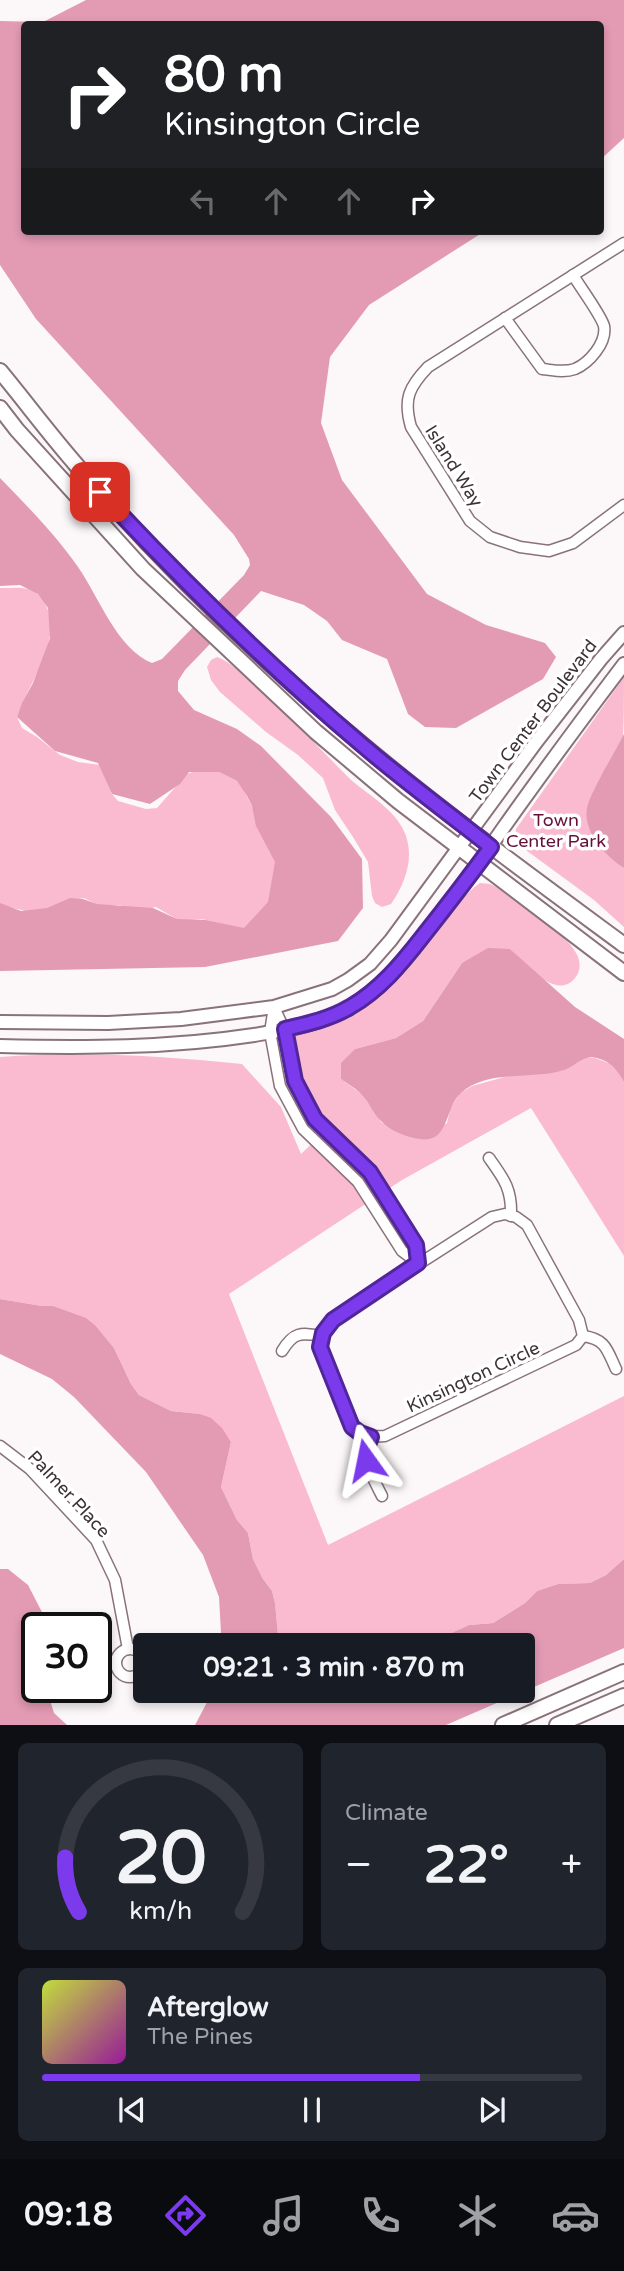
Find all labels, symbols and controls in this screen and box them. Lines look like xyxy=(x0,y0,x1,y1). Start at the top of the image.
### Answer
text: 80 m xyxy=(164,46,283,105)
icon: right xyxy=(49,49,140,140)
text: Kinsington Circle xyxy=(164,106,420,144)
icon: left xyxy=(184,182,222,220)
icon: ahead xyxy=(257,182,295,220)
icon: ahead xyxy=(330,182,368,220)
icon: right xyxy=(403,182,441,220)
street label: Island Way xyxy=(420,421,488,511)
pin xyxy=(70,462,130,522)
icon: arrive xyxy=(81,473,119,511)
street label: Town Center Boulevard xyxy=(464,635,602,807)
park label: Town Center Park xyxy=(506,809,606,852)
street label: Kinsington Circle xyxy=(403,1337,543,1417)
position arrow xyxy=(329,1423,403,1497)
street label: Palmer Place xyxy=(23,1446,115,1542)
speed limit sign: 30 xyxy=(21,1612,112,1703)
text: 09:21 · 3 min · 870 m xyxy=(203,1652,465,1683)
text: Climate xyxy=(345,1799,428,1827)
text: 20 xyxy=(115,1816,206,1904)
text: 22° xyxy=(424,1834,509,1897)
text: − xyxy=(345,1842,372,1888)
text: + xyxy=(561,1842,582,1888)
text: km/h xyxy=(129,1896,192,1926)
text: Afterglow xyxy=(147,1992,269,2023)
text: The Pines xyxy=(147,2023,253,2051)
icon: previous xyxy=(113,2091,151,2129)
icon: pause xyxy=(293,2091,331,2129)
icon: next xyxy=(473,2091,511,2129)
icon: directions xyxy=(161,2191,210,2240)
icon: music xyxy=(259,2191,308,2240)
icon: phone xyxy=(356,2191,405,2240)
icon: climate xyxy=(453,2191,502,2240)
icon: car xyxy=(551,2191,600,2240)
text: 09:18 xyxy=(24,2196,113,2234)

